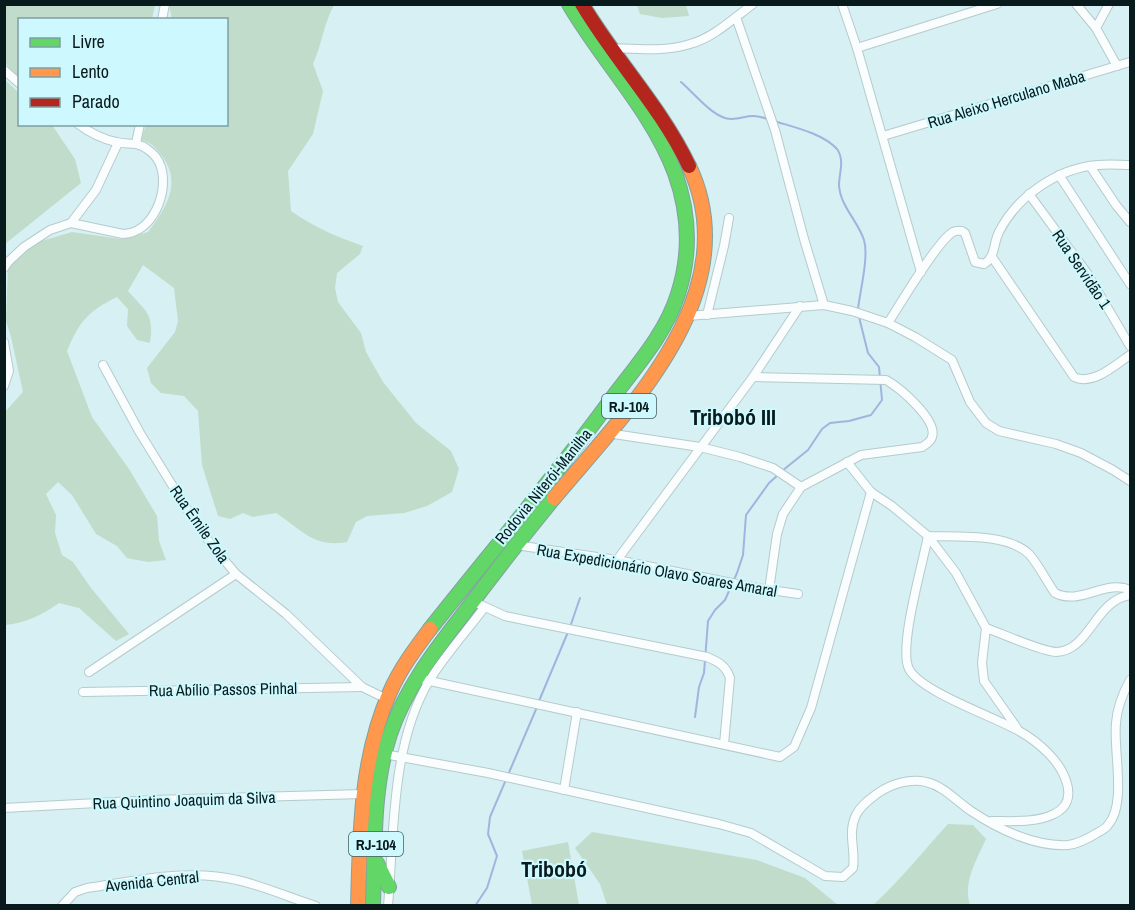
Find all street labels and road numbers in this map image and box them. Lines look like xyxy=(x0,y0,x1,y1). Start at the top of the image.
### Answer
street label: Rua Aleixo Herculano Maba xyxy=(925,64,1088,133)
street label: Rua Servidão 1 xyxy=(1047,225,1117,314)
road number: RJ-104 xyxy=(602,394,656,418)
street label: Rodovia Niterói-Manilha xyxy=(489,423,597,548)
street label: Rua Êmile Zola xyxy=(165,481,235,568)
street label: Rua Expedicionário Olavo Soares Amaral xyxy=(535,538,779,602)
street label: Rua Abílio Passos Pinhal xyxy=(149,677,297,701)
street label: Rua Quintino Joaquim da Silva xyxy=(92,786,277,814)
road number: RJ-104 xyxy=(349,832,403,856)
street label: Avenida Central xyxy=(103,865,200,897)

